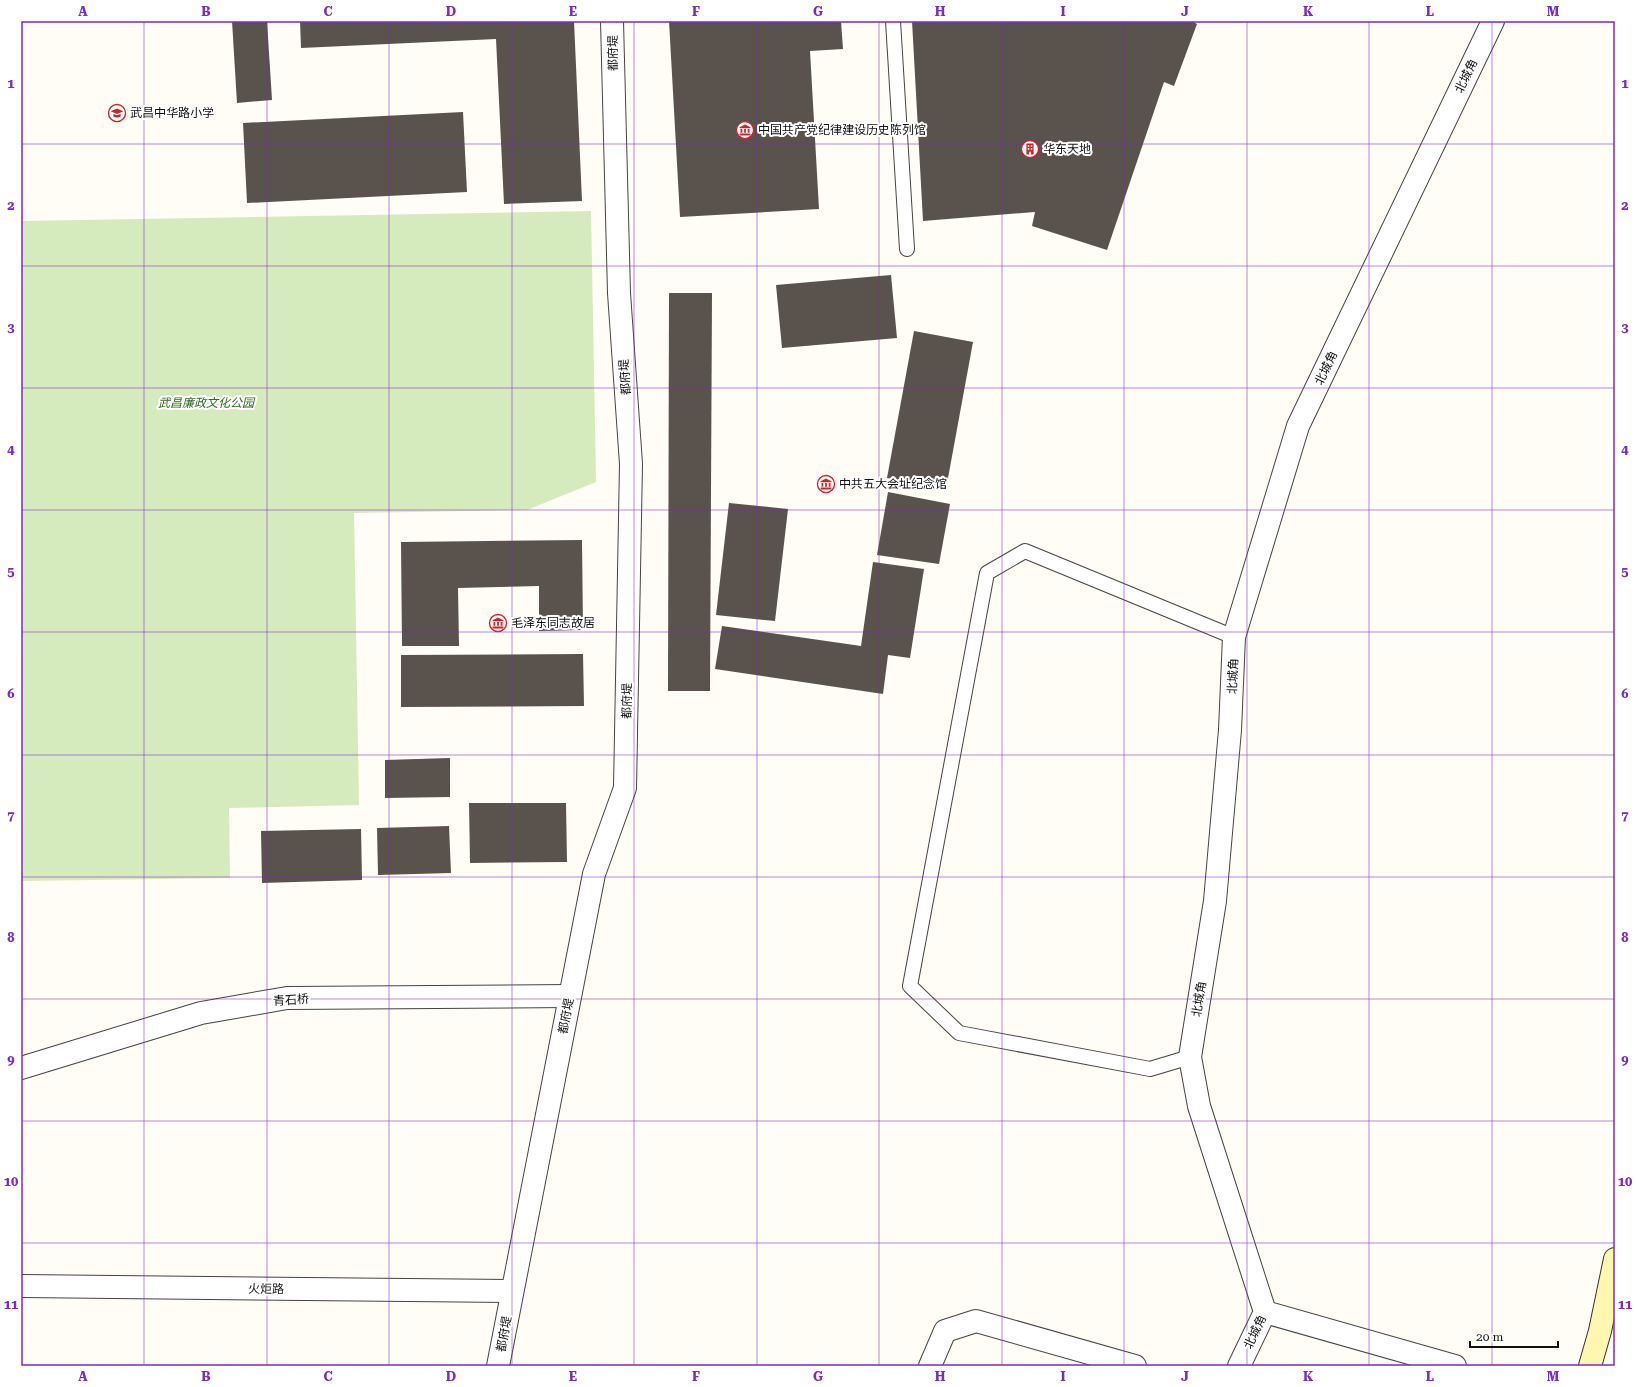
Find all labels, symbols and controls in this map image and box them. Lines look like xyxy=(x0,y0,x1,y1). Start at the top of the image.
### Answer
text: A xyxy=(78,4,88,19)
text: B xyxy=(201,4,211,19)
text: C xyxy=(323,4,333,19)
text: D xyxy=(446,4,456,19)
text: E xyxy=(569,4,577,19)
text: F xyxy=(692,4,700,19)
text: G xyxy=(813,4,823,19)
text: H xyxy=(935,4,946,19)
text: I xyxy=(1060,4,1066,19)
text: J xyxy=(1181,4,1189,19)
text: K xyxy=(1303,4,1314,19)
text: L xyxy=(1426,4,1434,19)
text: M xyxy=(1547,4,1560,19)
street label: 都府堤 xyxy=(606,35,620,71)
street label: 北城角 xyxy=(1452,57,1480,95)
text: 1 xyxy=(7,76,15,91)
text: 1 xyxy=(1621,76,1629,91)
school or university icon: 武昌中华路小学 xyxy=(107,103,127,123)
place label: 武昌中华路小学 xyxy=(130,106,214,120)
museum icon: 中国共产党纪律建设历史陈列馆 xyxy=(735,120,755,140)
place label: 中国共产党纪律建设历史陈列馆 xyxy=(758,123,926,137)
building icon: 华东天地 xyxy=(1020,139,1040,159)
place label: 华东天地 xyxy=(1043,142,1091,156)
text: 2 xyxy=(7,198,15,213)
text: 2 xyxy=(1621,198,1629,213)
text: 3 xyxy=(7,320,15,335)
text: 3 xyxy=(1621,320,1629,335)
street label: 北城角 xyxy=(1312,349,1340,387)
street label: 都府堤 xyxy=(617,359,633,395)
park label: 武昌廉政文化公园 xyxy=(158,396,256,410)
text: 4 xyxy=(7,442,15,457)
text: 4 xyxy=(1621,442,1629,457)
museum icon: 中共五大会址纪念馆 xyxy=(816,474,836,494)
place label: 中共五大会址纪念馆 xyxy=(839,477,947,491)
text: 5 xyxy=(7,564,15,579)
text: 5 xyxy=(1621,564,1629,579)
museum icon: 毛泽东同志故居 xyxy=(488,613,508,633)
place label: 毛泽东同志故居 xyxy=(511,616,595,630)
street label: 北城角 xyxy=(1225,658,1241,694)
street label: 都府堤 xyxy=(620,683,634,719)
text: 6 xyxy=(7,686,15,701)
text: 6 xyxy=(1621,686,1629,701)
text: 7 xyxy=(7,808,15,823)
text: 7 xyxy=(1621,808,1629,823)
text: 8 xyxy=(7,930,15,945)
text: 8 xyxy=(1621,930,1629,945)
street label: 北城角 xyxy=(1189,980,1209,1018)
street label: 青石桥 xyxy=(273,992,309,1008)
street label: 都府堤 xyxy=(556,997,576,1035)
text: 9 xyxy=(7,1052,15,1067)
text: 9 xyxy=(1621,1052,1629,1067)
text: 10 xyxy=(4,1174,18,1189)
text: 10 xyxy=(1618,1174,1632,1189)
street label: 火炬路 xyxy=(248,1282,284,1296)
text: 11 xyxy=(4,1297,18,1312)
text: 11 xyxy=(1618,1297,1632,1312)
street label: 北城角 xyxy=(1241,1313,1269,1351)
street label: 都府堤 xyxy=(494,1315,514,1353)
scale bar xyxy=(1470,1323,1558,1349)
text: 20 m xyxy=(1476,1330,1503,1344)
text: A xyxy=(78,1369,88,1384)
text: B xyxy=(201,1369,211,1384)
text: C xyxy=(323,1369,333,1384)
text: D xyxy=(446,1369,456,1384)
text: E xyxy=(569,1369,577,1384)
text: F xyxy=(692,1369,700,1384)
text: G xyxy=(813,1369,823,1384)
text: H xyxy=(935,1369,946,1384)
text: I xyxy=(1060,1369,1066,1384)
text: J xyxy=(1181,1369,1189,1384)
text: K xyxy=(1303,1369,1314,1384)
text: L xyxy=(1426,1369,1434,1384)
text: M xyxy=(1547,1369,1560,1384)

